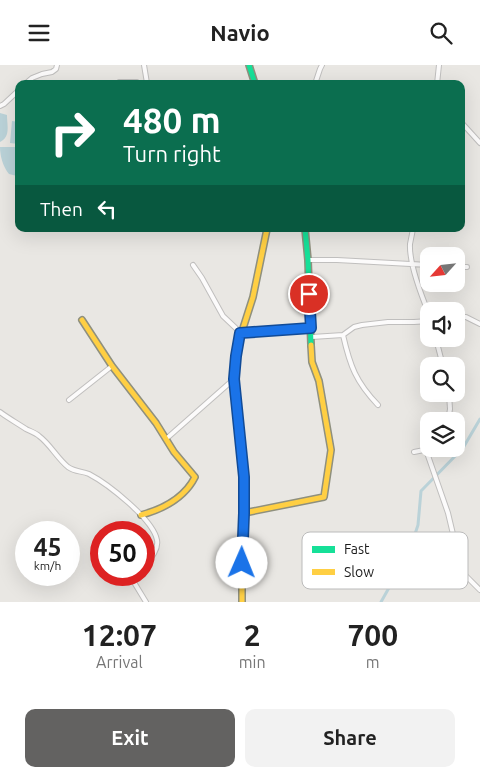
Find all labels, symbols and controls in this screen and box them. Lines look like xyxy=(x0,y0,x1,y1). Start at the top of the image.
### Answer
icon: menu xyxy=(25,19,53,47)
icon: search xyxy=(427,19,455,47)
text: Navio xyxy=(210,20,270,45)
icon: right xyxy=(40,100,105,165)
text: 480 m xyxy=(123,100,221,140)
text: Turn right xyxy=(123,141,221,166)
icon: left xyxy=(93,195,121,223)
text: Then xyxy=(40,198,83,220)
north arrow xyxy=(420,247,465,293)
map controls xyxy=(420,247,465,457)
pin xyxy=(288,273,330,315)
icon: arrive xyxy=(295,280,323,308)
button: sound xyxy=(420,302,465,347)
button: search xyxy=(420,357,465,402)
button: layers xyxy=(420,412,465,457)
speed limit sign: 50 xyxy=(90,521,155,586)
legend xyxy=(302,532,468,589)
text: 45 xyxy=(33,533,62,561)
position arrow xyxy=(215,536,267,588)
text: Fast xyxy=(344,541,370,557)
text: km/h xyxy=(34,559,61,572)
text: Slow xyxy=(344,564,374,580)
text: 12:07 xyxy=(82,618,157,652)
text: 2 xyxy=(244,618,261,652)
text: 700 xyxy=(347,618,398,652)
text: Arrival xyxy=(96,653,143,671)
text: min xyxy=(239,653,266,671)
text: m xyxy=(366,653,380,671)
button: Exit xyxy=(25,709,235,767)
button: Share xyxy=(245,709,455,767)

